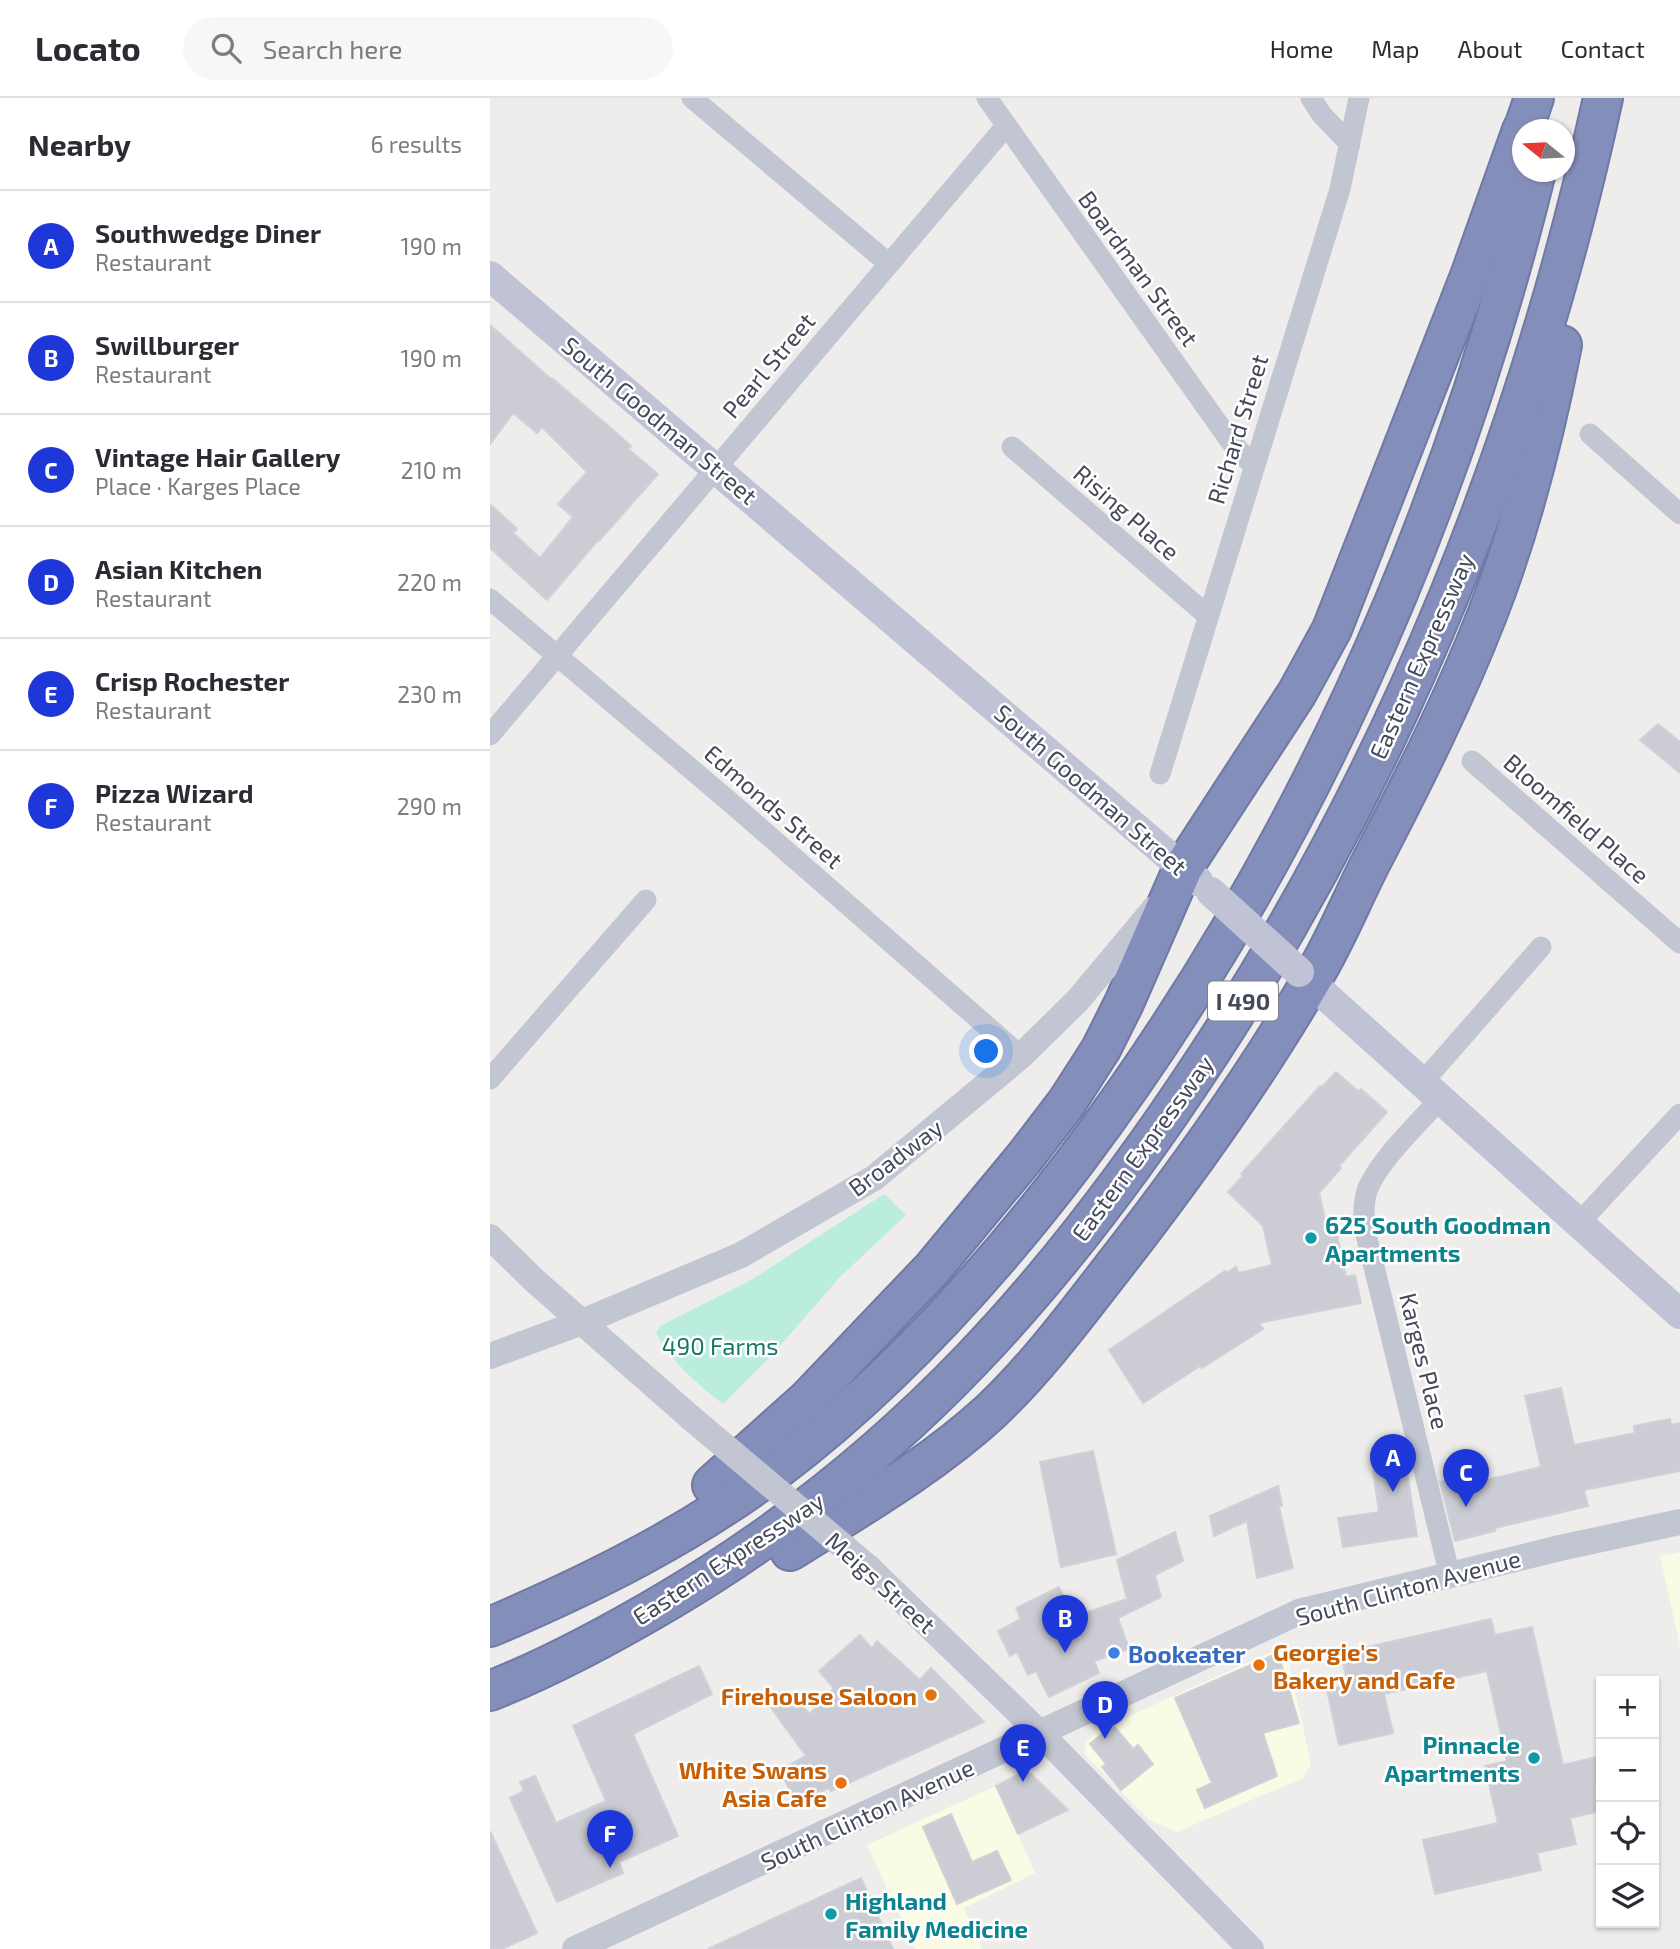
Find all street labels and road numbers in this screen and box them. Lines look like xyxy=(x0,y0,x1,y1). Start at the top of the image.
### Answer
street label: Boardman Street xyxy=(1073,185,1205,351)
street label: Pearl Street xyxy=(716,307,820,423)
street label: South Goodman Street xyxy=(557,330,763,510)
street label: Richard Street xyxy=(1200,351,1274,507)
street label: Rising Place xyxy=(1068,458,1186,566)
street label: Eastern Expressway xyxy=(1363,548,1480,763)
street label: South Goodman Street xyxy=(989,698,1193,880)
street label: Edmonds Street xyxy=(699,738,849,874)
street label: Bloomfield Place xyxy=(1498,747,1656,889)
road number: I 490 xyxy=(1208,982,1278,1020)
street label: Eastern Expressway xyxy=(1065,1049,1219,1246)
street label: Broadway xyxy=(842,1112,948,1202)
street label: Karges Place xyxy=(1394,1290,1456,1432)
street label: Eastern Expressway xyxy=(627,1485,829,1631)
street label: Meigs Street xyxy=(820,1525,942,1639)
street label: South Clinton Avenue xyxy=(1292,1543,1524,1631)
street label: South Clinton Avenue xyxy=(756,1752,978,1876)

